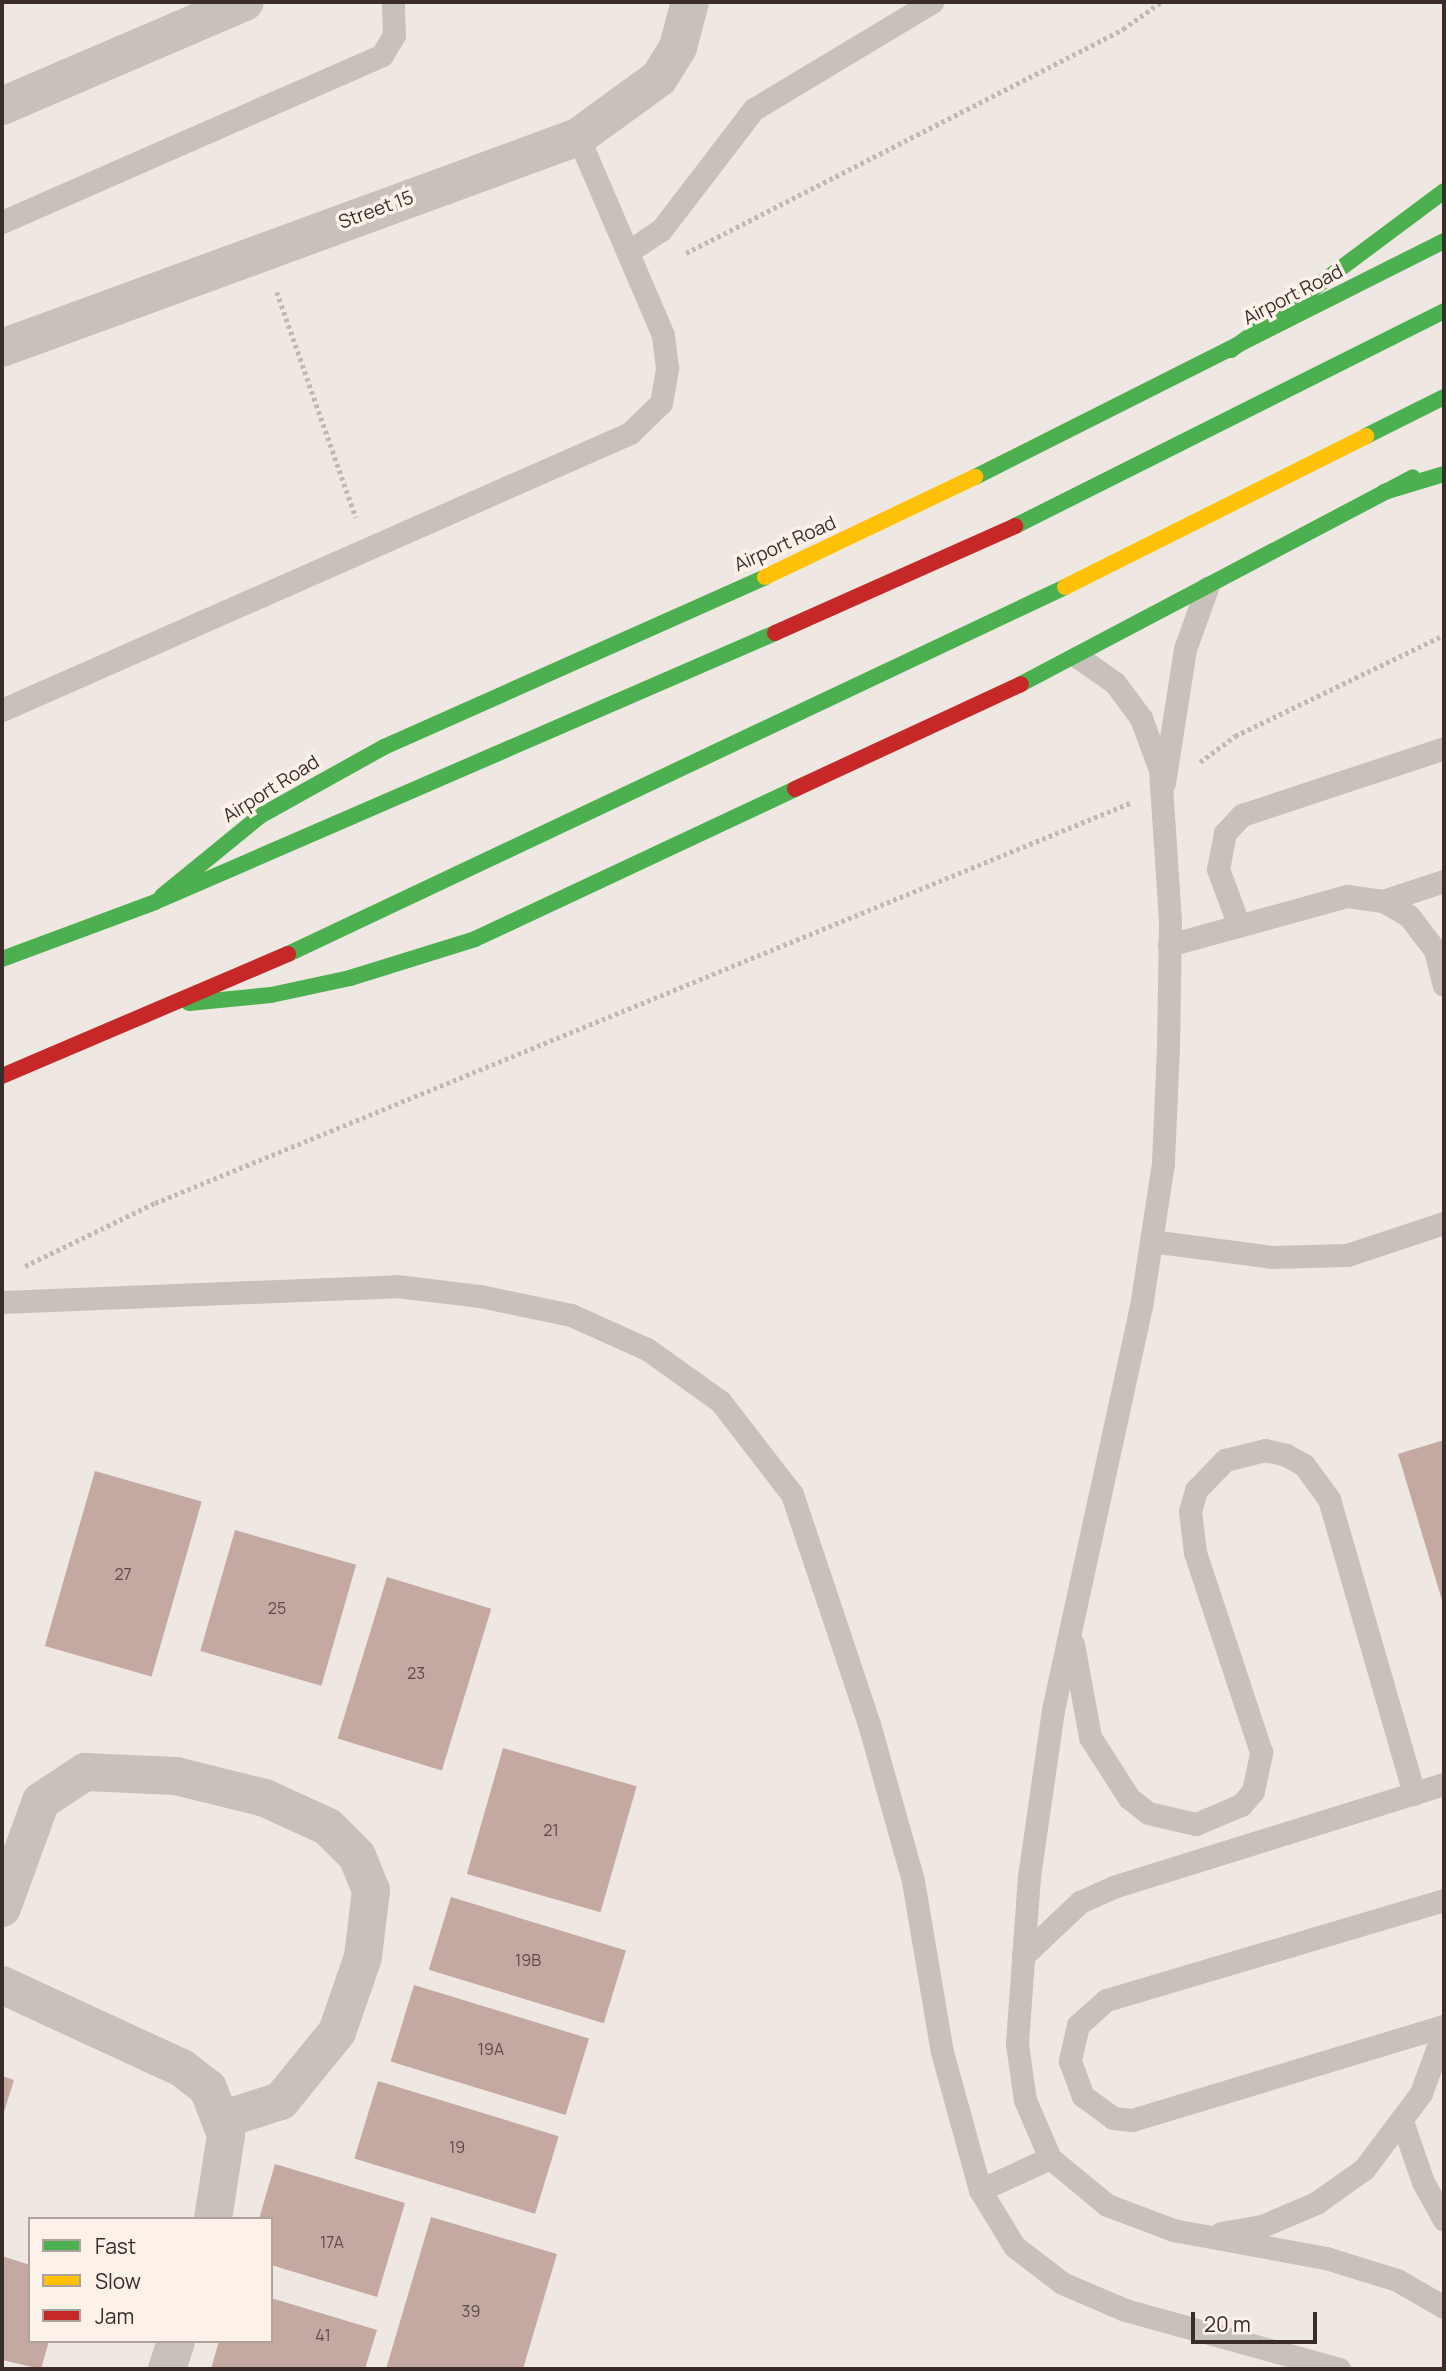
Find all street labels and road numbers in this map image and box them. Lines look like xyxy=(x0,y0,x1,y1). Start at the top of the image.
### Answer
street label: Street 15 xyxy=(335,186,417,234)
street label: Airport Road xyxy=(1239,260,1347,330)
street label: Airport Road xyxy=(731,511,839,577)
street label: Airport Road xyxy=(219,750,323,828)

